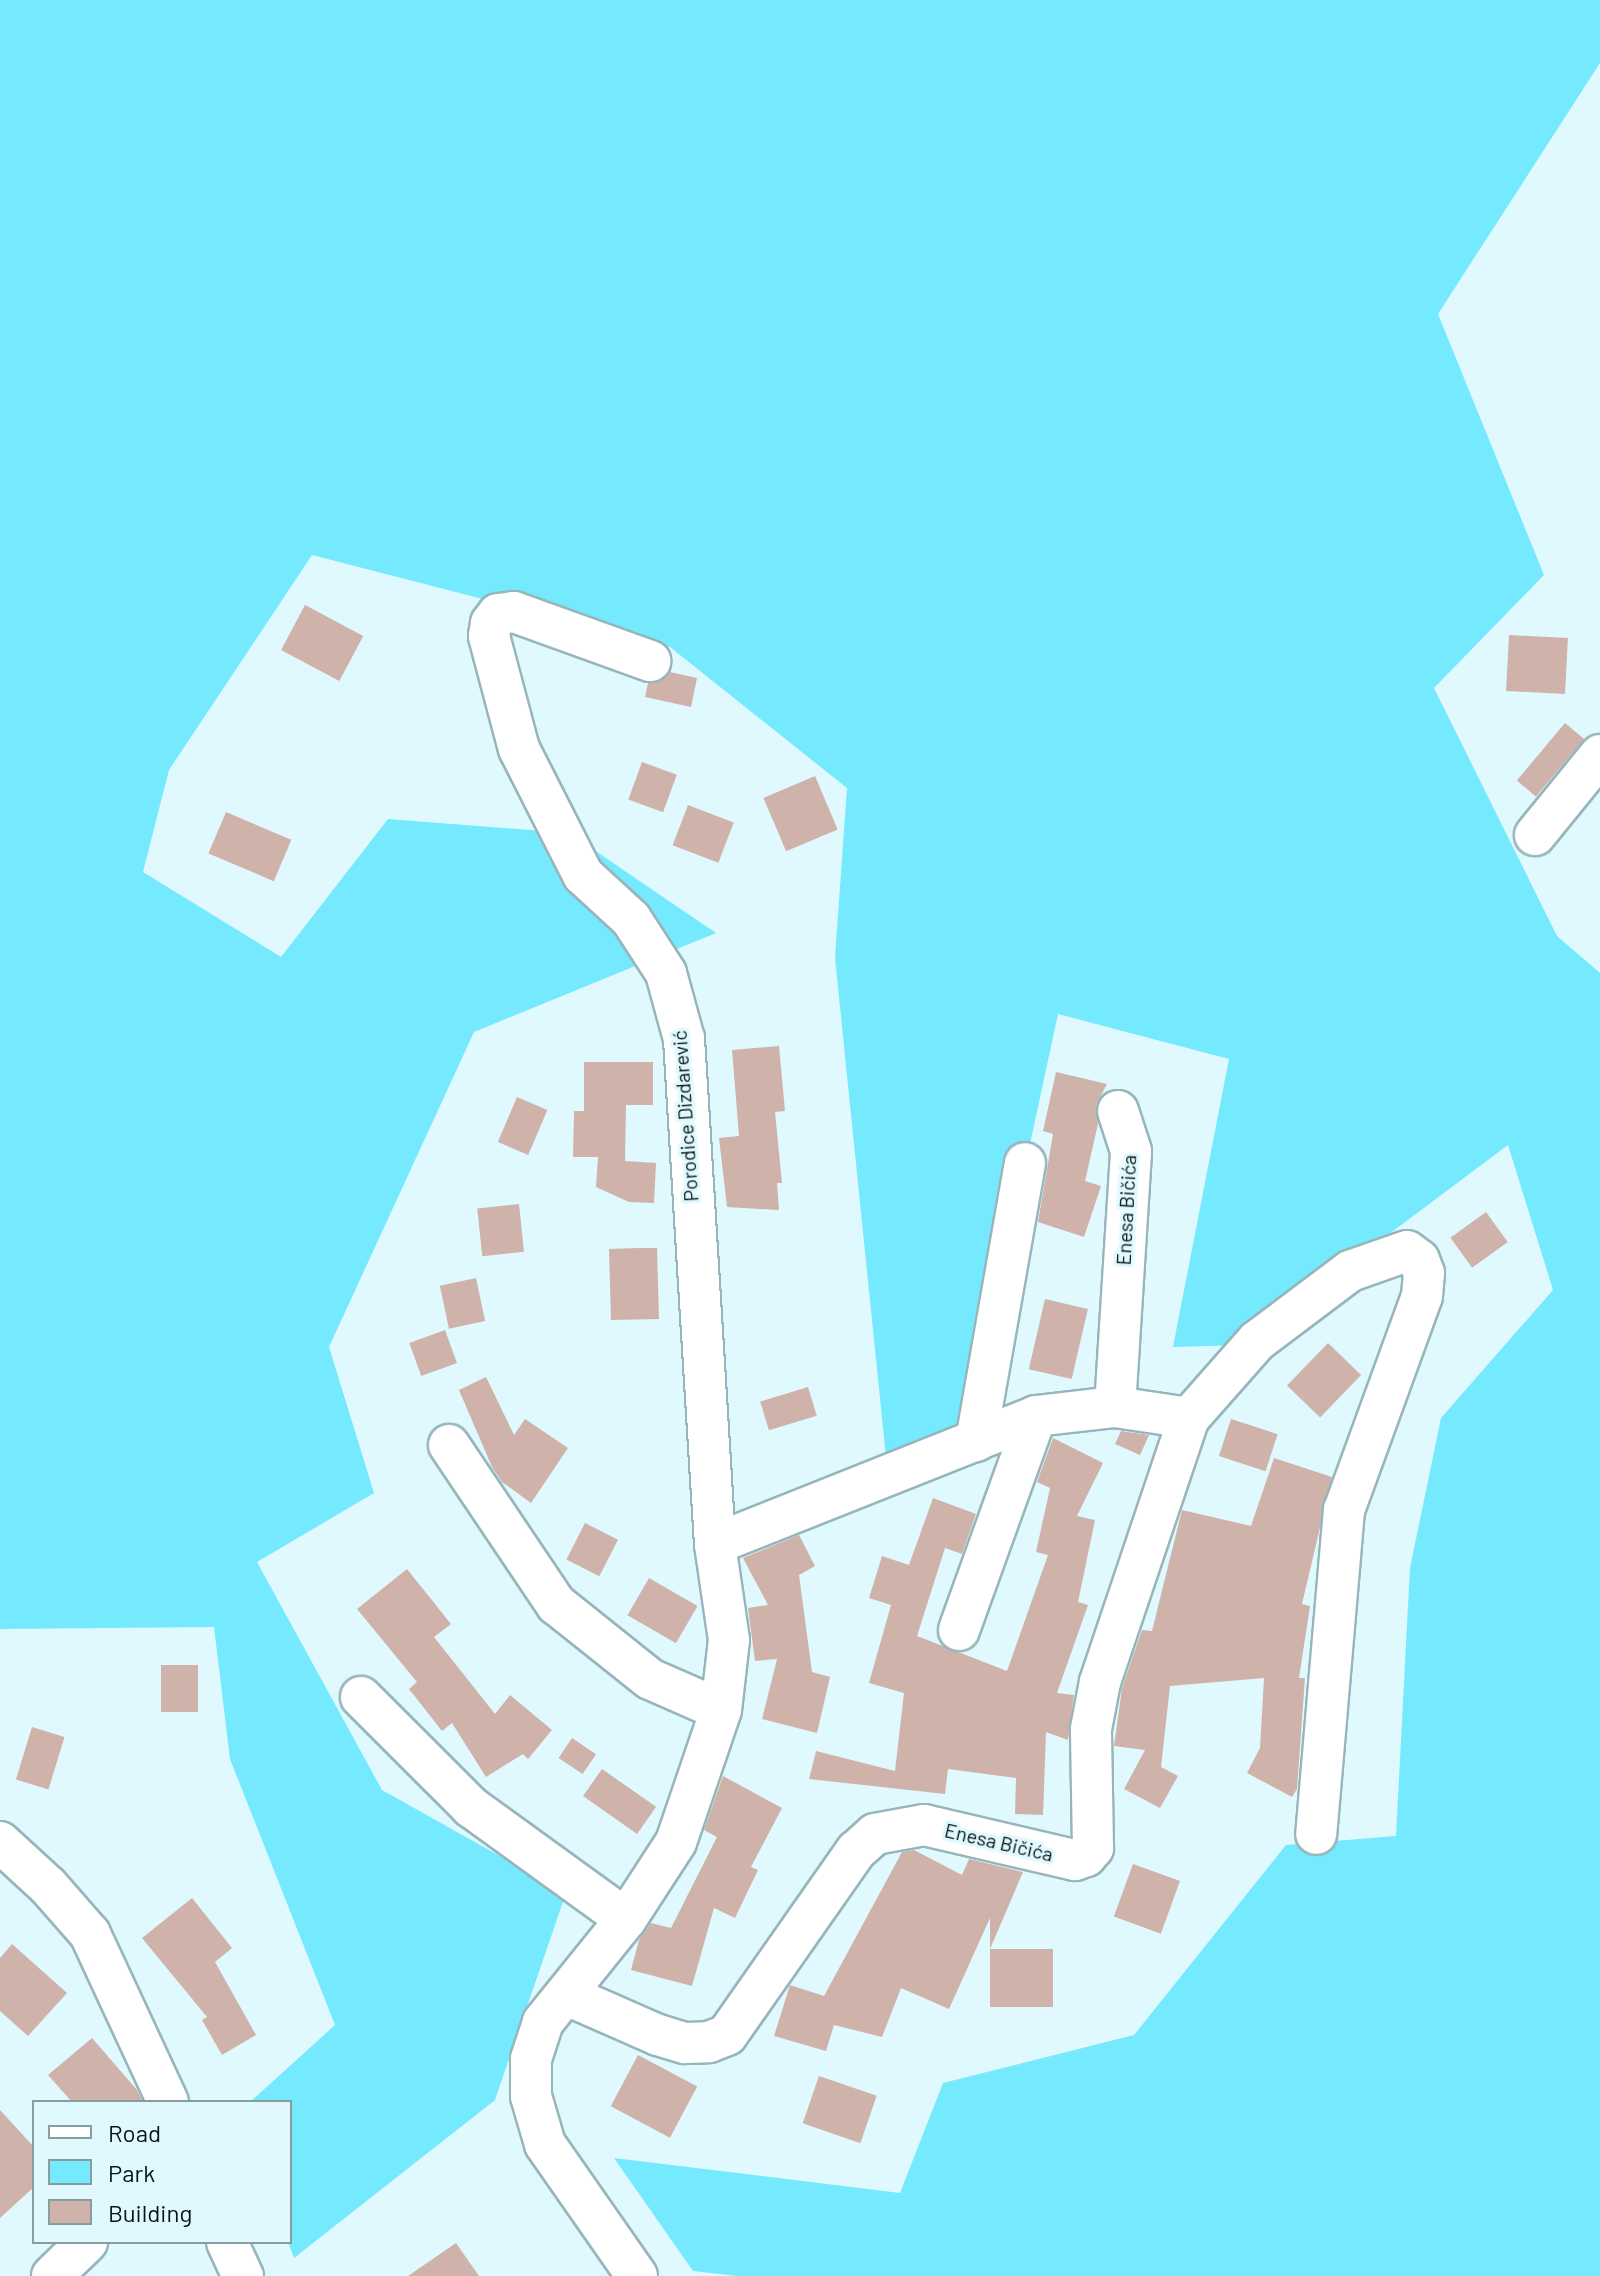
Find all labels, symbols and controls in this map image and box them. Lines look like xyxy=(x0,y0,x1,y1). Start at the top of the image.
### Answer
street label: Porodice Dizdarević xyxy=(667,1030,703,1202)
street label: Enesa Bičića xyxy=(1111,1154,1141,1266)
street label: Enesa Bičića xyxy=(942,1818,1056,1866)
legend xyxy=(32,2100,292,2244)
text: Road xyxy=(108,2118,161,2147)
text: Park xyxy=(108,2158,155,2187)
text: Building xyxy=(108,2198,192,2227)

